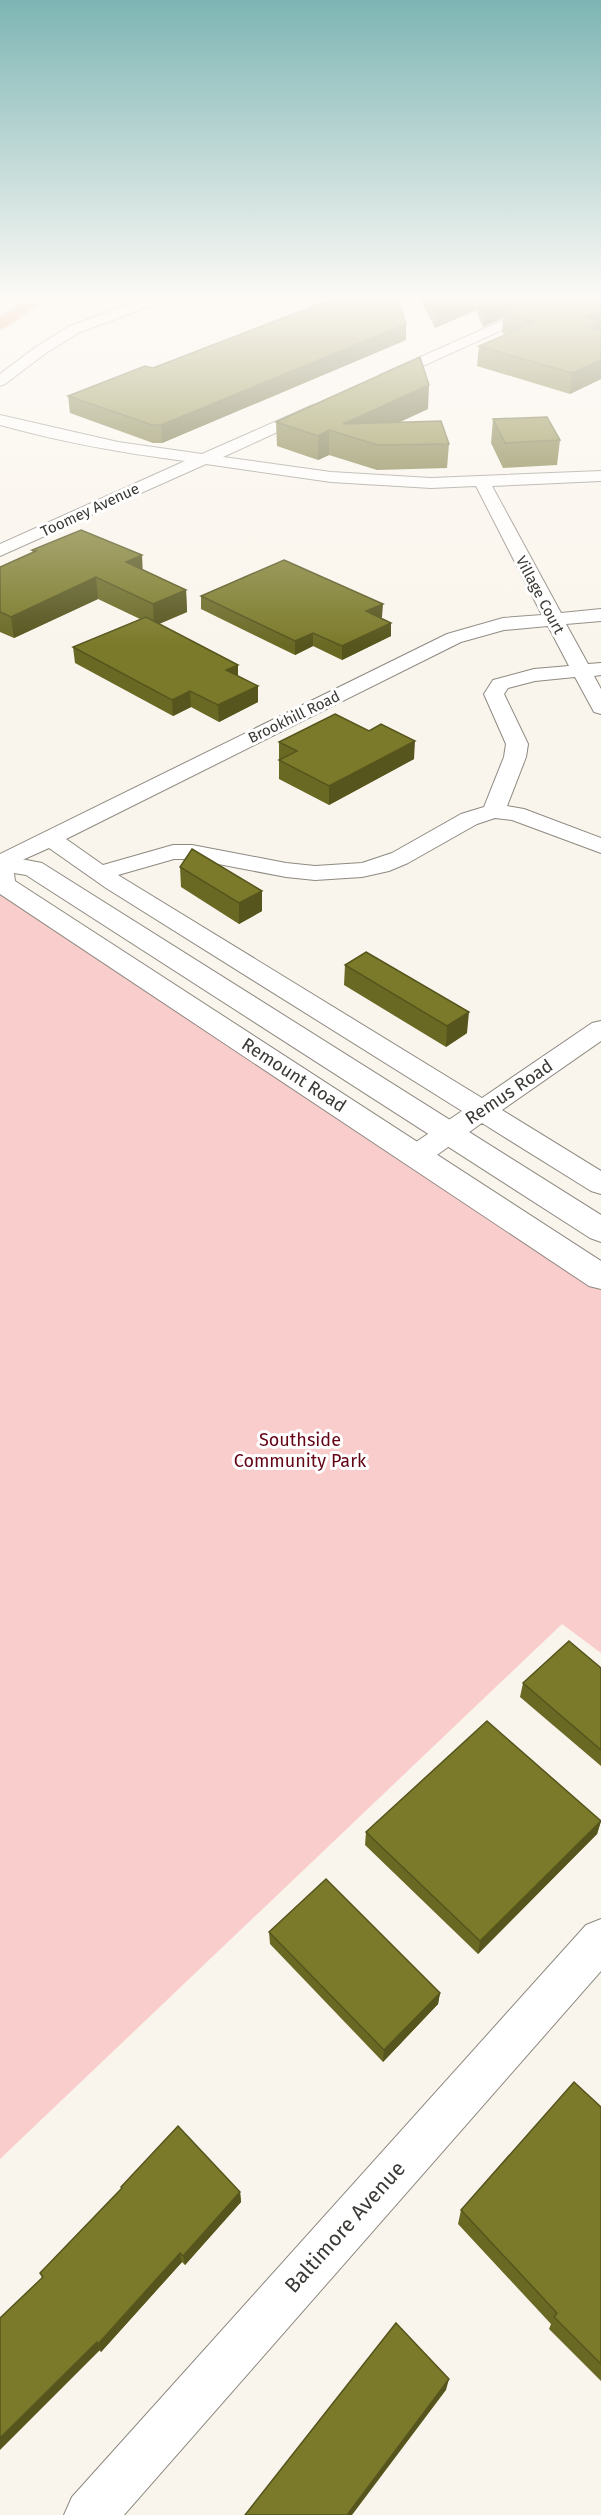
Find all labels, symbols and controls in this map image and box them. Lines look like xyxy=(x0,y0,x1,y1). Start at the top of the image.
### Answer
street label: Toomey Avenue xyxy=(38,479,142,541)
street label: Village Court xyxy=(512,553,568,638)
street label: Brookhill Road xyxy=(245,687,343,747)
street label: Remount Road xyxy=(238,1033,350,1117)
street label: Remus Road xyxy=(461,1055,557,1129)
park label: Southside Community Park xyxy=(234,1429,367,1472)
street label: Baltimore Avenue xyxy=(279,2156,411,2298)

